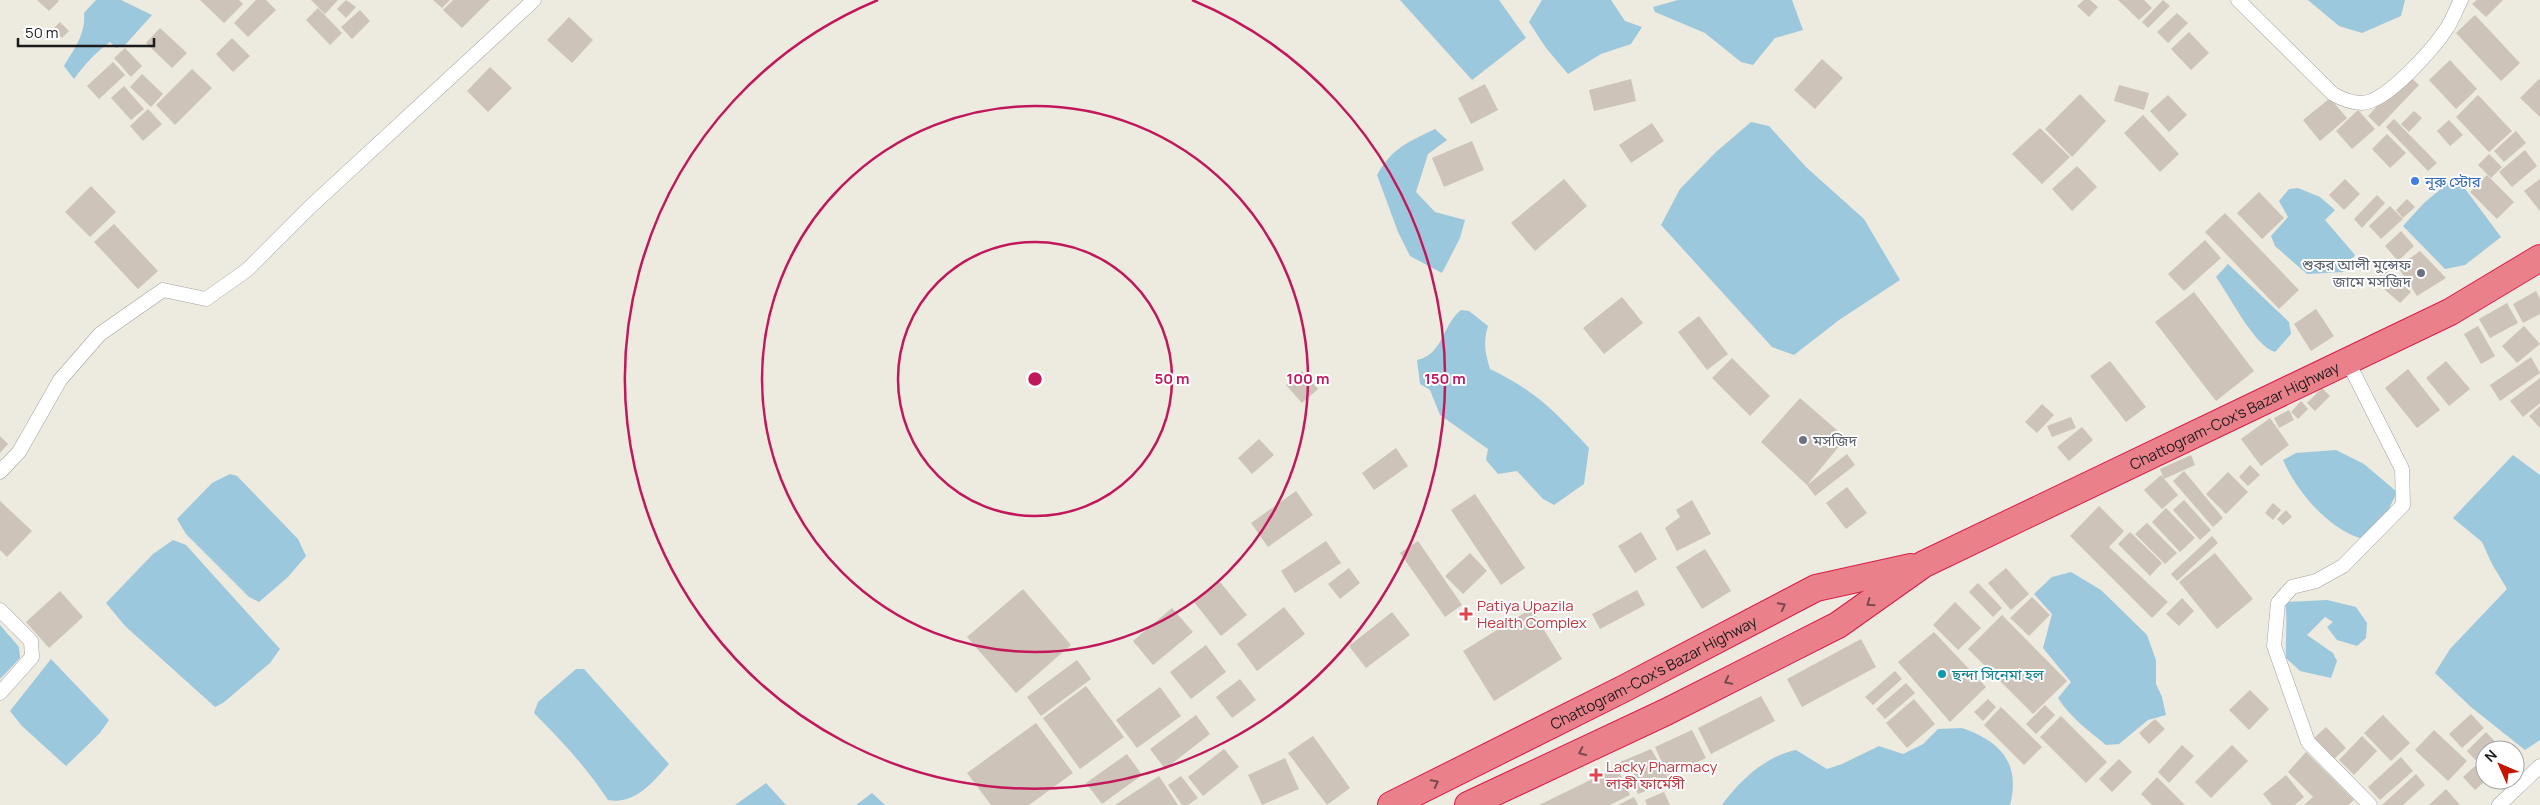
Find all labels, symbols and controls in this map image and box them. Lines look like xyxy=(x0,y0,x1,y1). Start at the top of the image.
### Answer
scale bar xyxy=(18,15,154,47)
text: 50 m xyxy=(25,22,59,43)
place label: নূরু স্টোর xyxy=(2424,171,2482,192)
marker: নূরু স্টোর xyxy=(2409,175,2421,187)
place label: শুকর আলী মুন্সেফ জামে মসজিদ xyxy=(2302,254,2412,292)
marker: শুকর আলী মুন্সেফ জামে মসজিদ xyxy=(2415,267,2427,279)
street label: Chattogram-Cox's Bazar Highway xyxy=(2126,356,2343,475)
text: 50 m xyxy=(1154,368,1190,389)
text: 100 m xyxy=(1287,368,1329,389)
text: 150 m xyxy=(1424,368,1466,389)
centre of rings xyxy=(1026,370,1044,388)
place label: মসজিদ xyxy=(1812,430,1857,451)
marker: মসজিদ xyxy=(1797,434,1809,446)
place label: Patiya Upazila Health Complex xyxy=(1477,595,1587,633)
one-way arrow xyxy=(1867,597,1876,605)
one-way arrow xyxy=(1777,602,1786,612)
marker: Patiya Upazila Health Complex xyxy=(1459,607,1473,621)
street label: Chattogram-Cox's Bazar Highway xyxy=(1546,610,1761,734)
place label: ছন্দা সিনেমা হল xyxy=(1951,664,2045,685)
marker: ছন্দা সিনেমা হল xyxy=(1936,668,1948,680)
one-way arrow xyxy=(1724,675,1733,685)
north arrow xyxy=(2475,740,2525,790)
text: N xyxy=(2480,745,2501,766)
one-way arrow xyxy=(1578,746,1587,756)
place label: Lacky Pharmacy লাকী ফার্মেসী xyxy=(1605,756,1717,794)
marker: Lacky Pharmacy লাকী ফার্মেসী xyxy=(1590,769,1602,781)
one-way arrow xyxy=(1430,779,1439,789)

